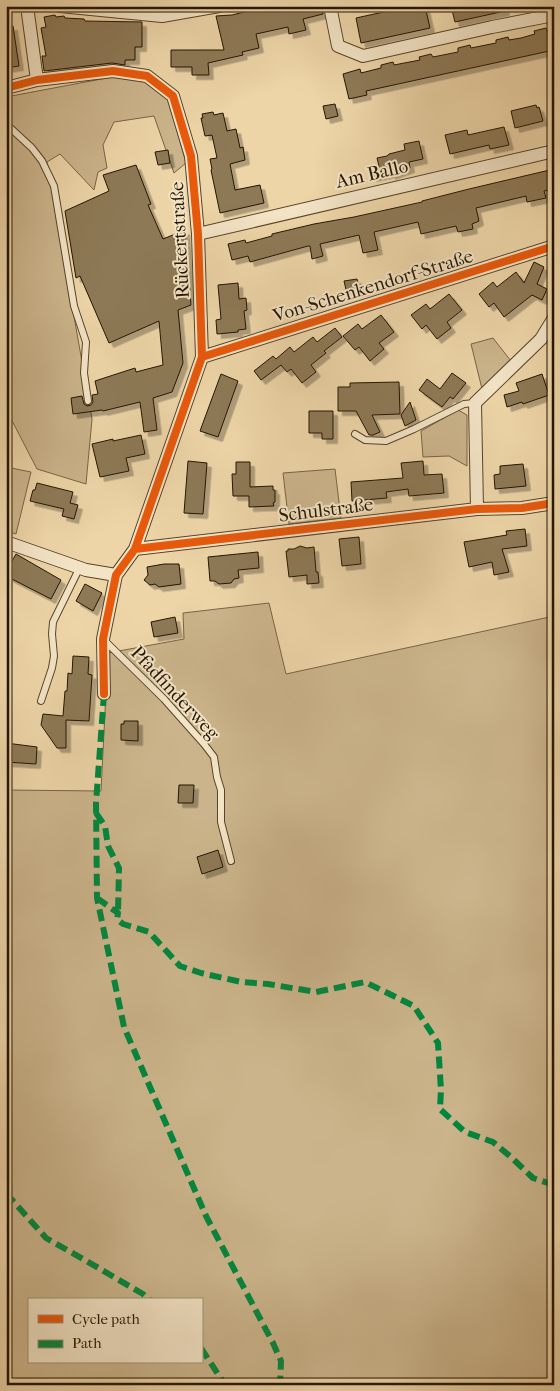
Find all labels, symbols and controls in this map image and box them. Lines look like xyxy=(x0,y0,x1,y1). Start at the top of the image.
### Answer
street label: Am Ballo xyxy=(333,155,411,193)
street label: Rückertstraße xyxy=(166,181,194,299)
street label: Von-Schenkendorf-Straße xyxy=(269,245,476,327)
street label: Schulstraße xyxy=(277,493,375,527)
street label: Pfadfinderweg xyxy=(126,642,224,745)
legend xyxy=(28,1298,202,1364)
text: Cycle path xyxy=(72,1310,140,1328)
text: Path xyxy=(72,1334,102,1352)

